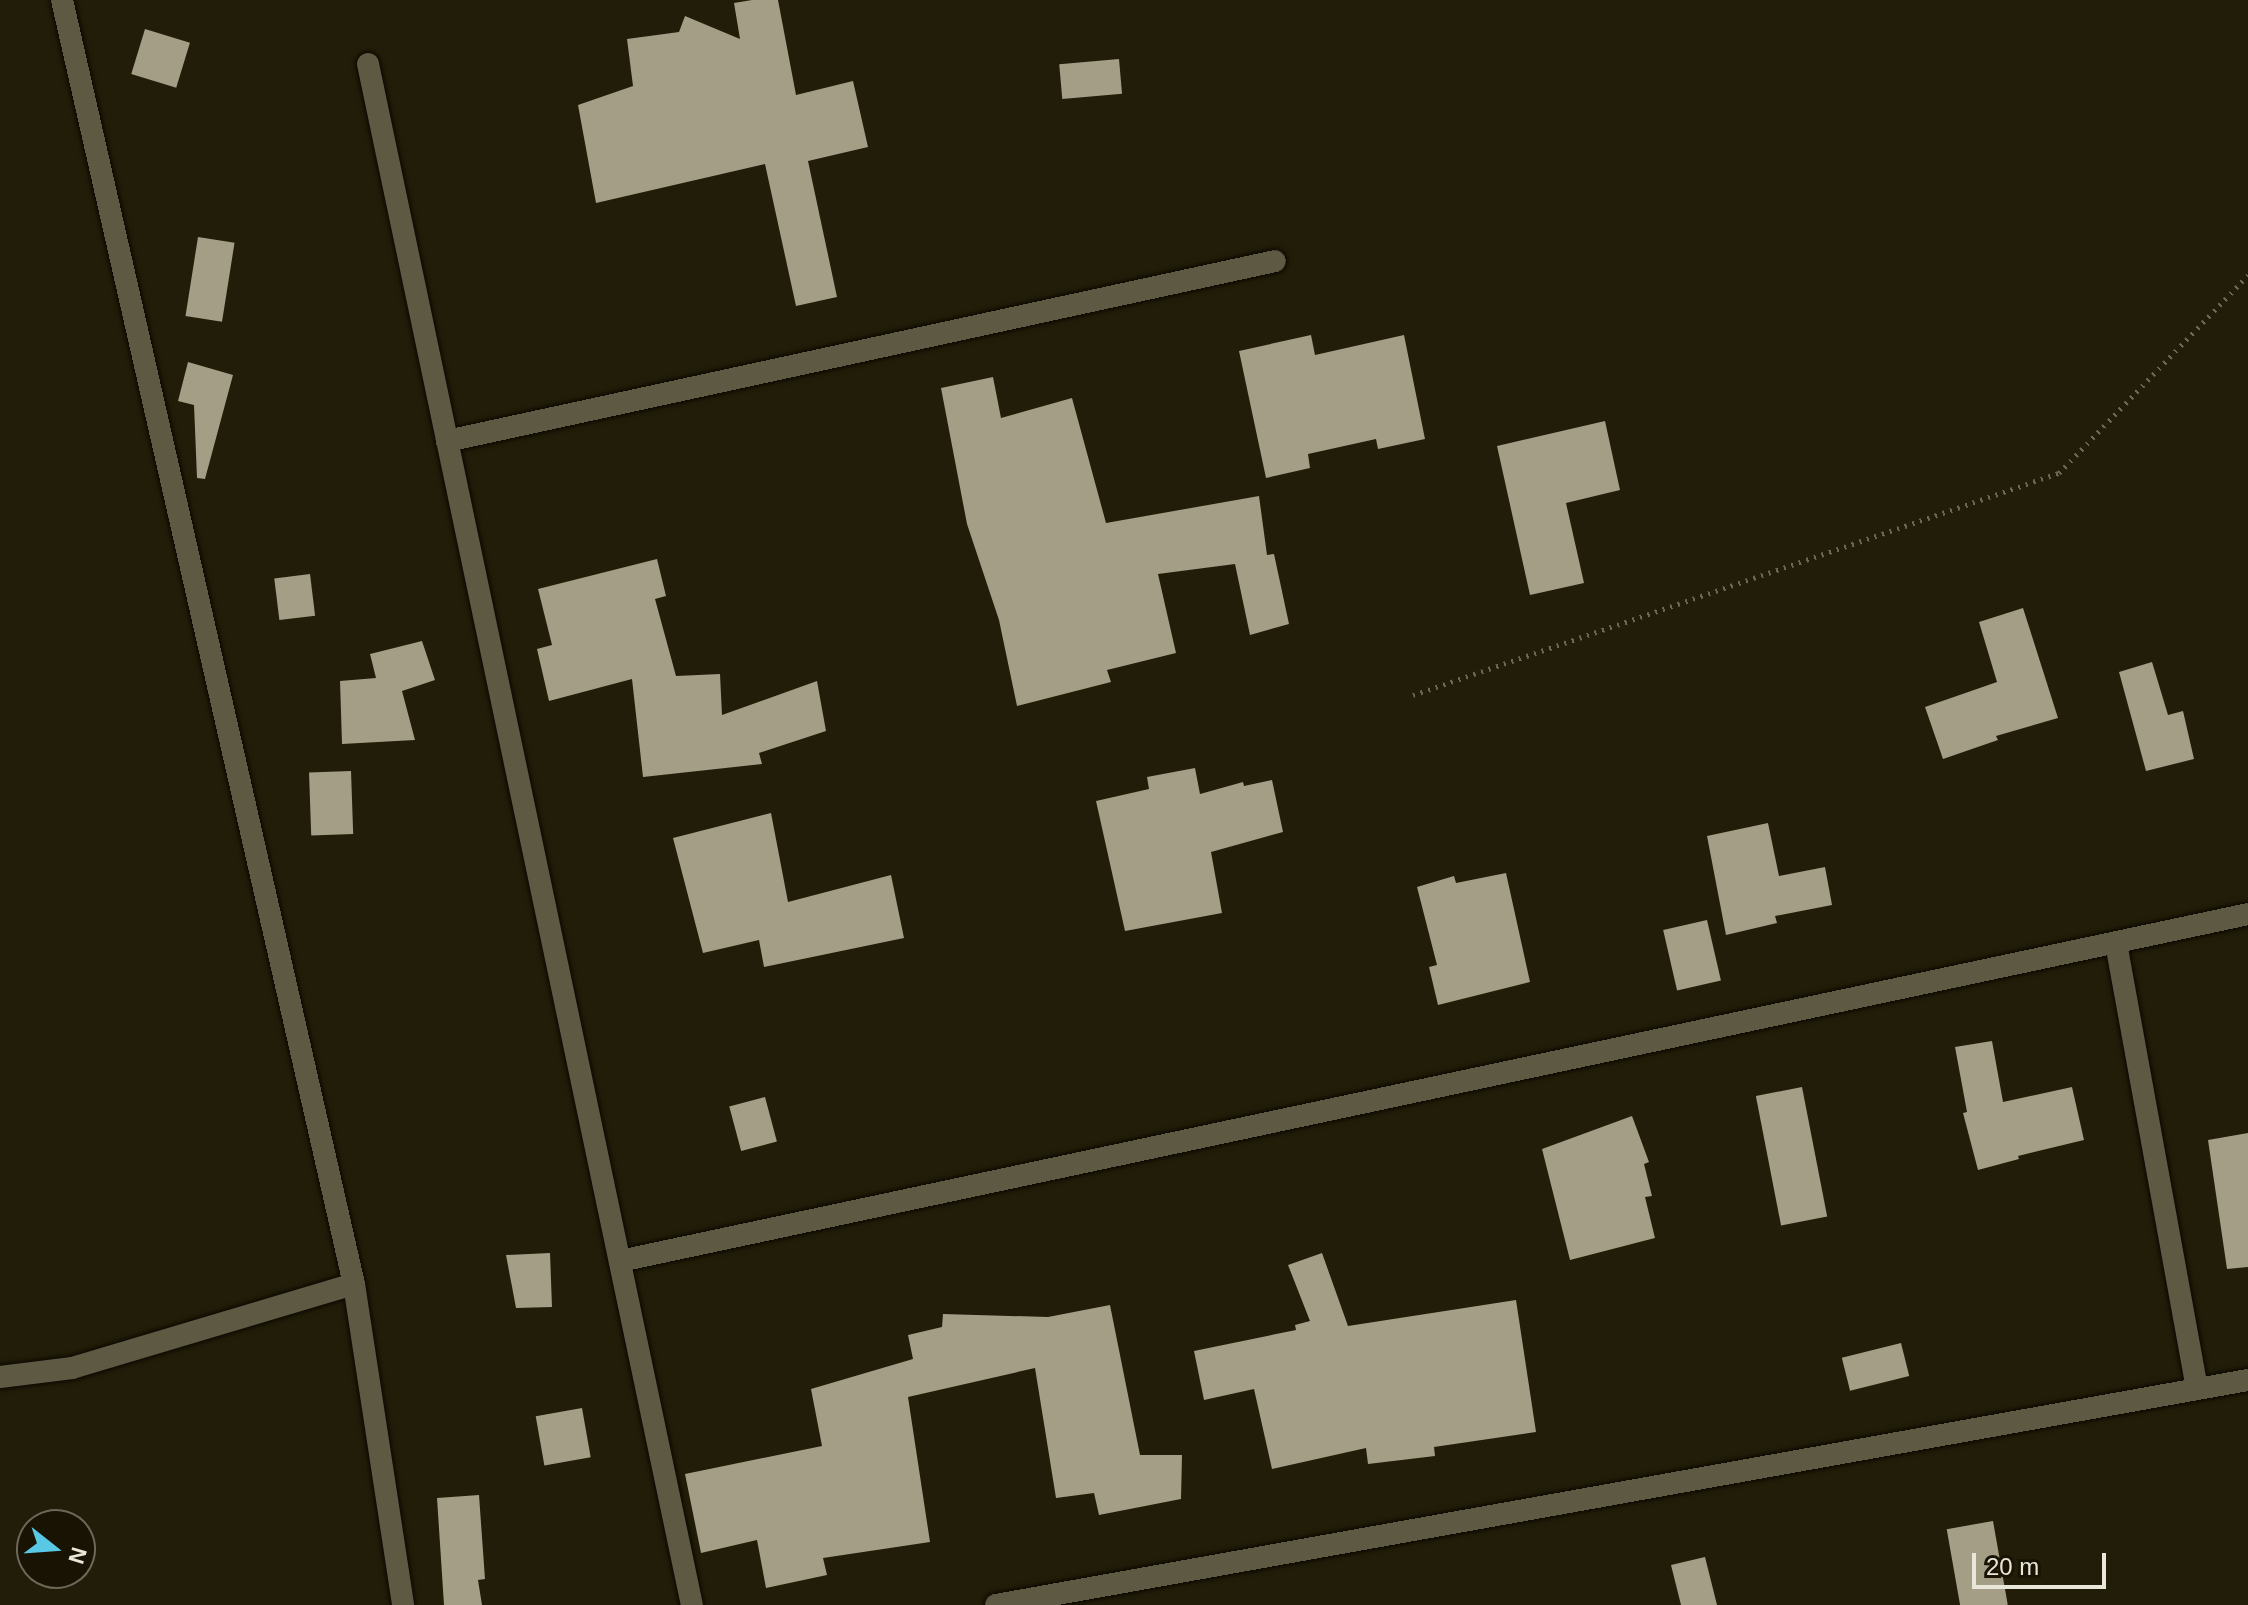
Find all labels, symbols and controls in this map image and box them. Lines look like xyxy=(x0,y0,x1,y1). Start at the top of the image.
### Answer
north arrow xyxy=(16,1509,96,1589)
scale bar xyxy=(1976,1537,2110,1587)
text: N xyxy=(63,1544,92,1567)
text: 20 m xyxy=(1986,1553,2039,1580)

